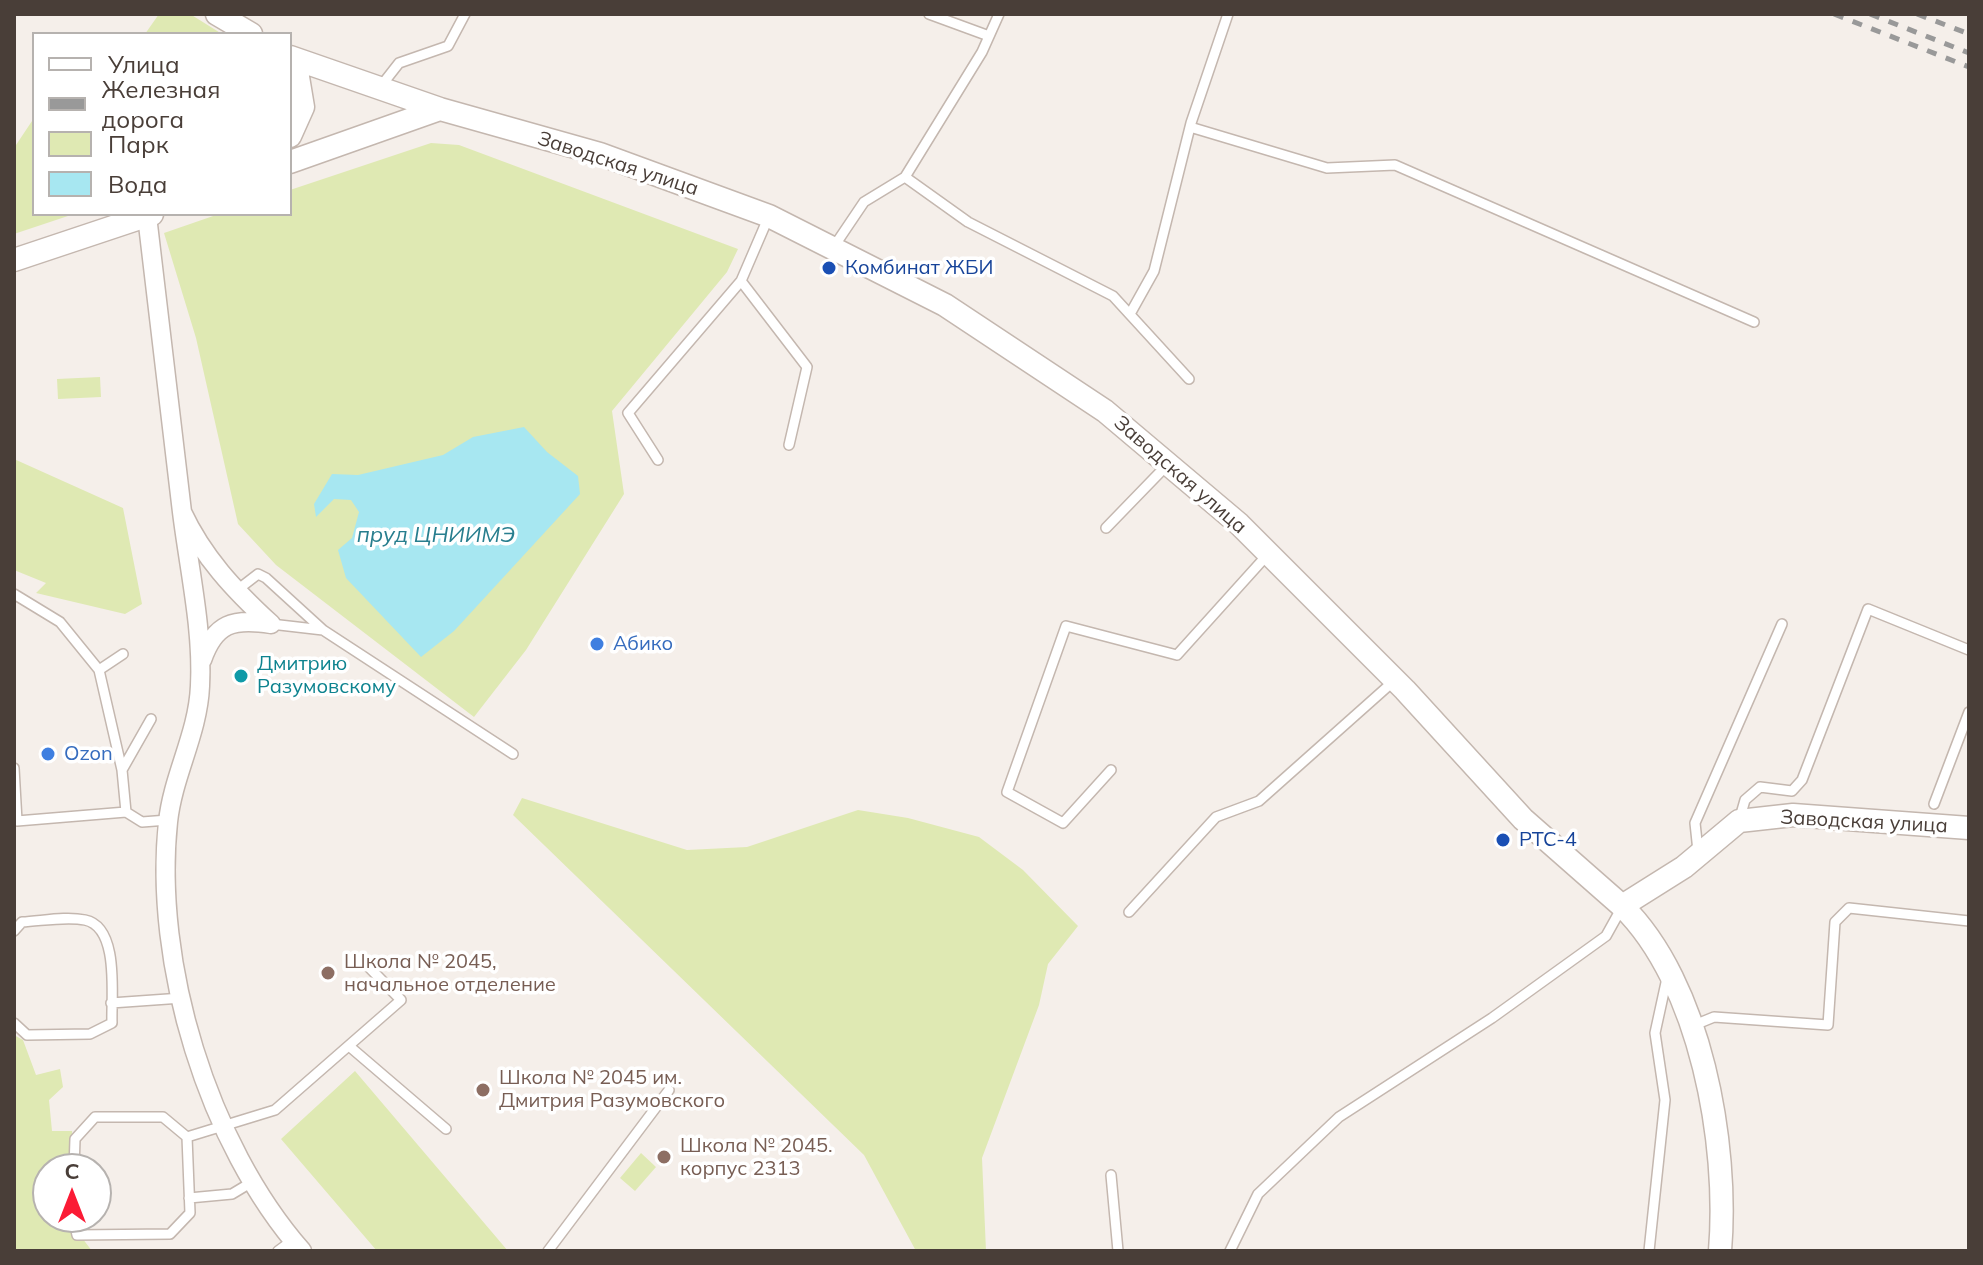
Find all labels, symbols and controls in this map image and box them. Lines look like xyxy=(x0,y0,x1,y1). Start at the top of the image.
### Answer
legend xyxy=(32,32,292,216)
text: Улица xyxy=(108,49,180,79)
text: Железная дорога xyxy=(102,74,220,134)
street label: Заводская улица xyxy=(535,127,701,201)
text: Парк xyxy=(108,129,169,159)
text: Вода xyxy=(108,169,168,199)
place label: Комбинат ЖБИ xyxy=(845,256,994,280)
marker: Комбинат ЖБИ xyxy=(820,259,838,277)
street label: Заводская улица xyxy=(1109,411,1251,539)
water label: пруд ЦНИИМЭ xyxy=(357,522,515,548)
place label: Абико xyxy=(613,632,673,656)
marker: Абико xyxy=(588,635,606,653)
place label: Дмитрию Разумовскому xyxy=(257,652,396,699)
marker: Дмитрию Разумовскому xyxy=(232,667,250,685)
place label: Ozon xyxy=(64,742,113,766)
marker: Ozon xyxy=(39,745,57,763)
street label: Заводская улица xyxy=(1780,806,1948,838)
place label: РТС-4 xyxy=(1519,828,1577,852)
marker: РТС-4 xyxy=(1494,831,1512,849)
place label: Школа № 2045, начальное отделение xyxy=(344,950,556,997)
marker: Школа № 2045, начальное отделение xyxy=(319,964,337,982)
place label: Школа № 2045 им. Дмитрия Разумовского xyxy=(499,1066,725,1113)
marker: Школа № 2045 им. Дмитрия Разумовского xyxy=(474,1081,492,1099)
place label: Школа № 2045. корпус 2313 xyxy=(680,1134,832,1181)
marker: Школа № 2045. корпус 2313 xyxy=(655,1148,673,1166)
north arrow xyxy=(32,1153,112,1233)
text: С xyxy=(64,1157,80,1185)

